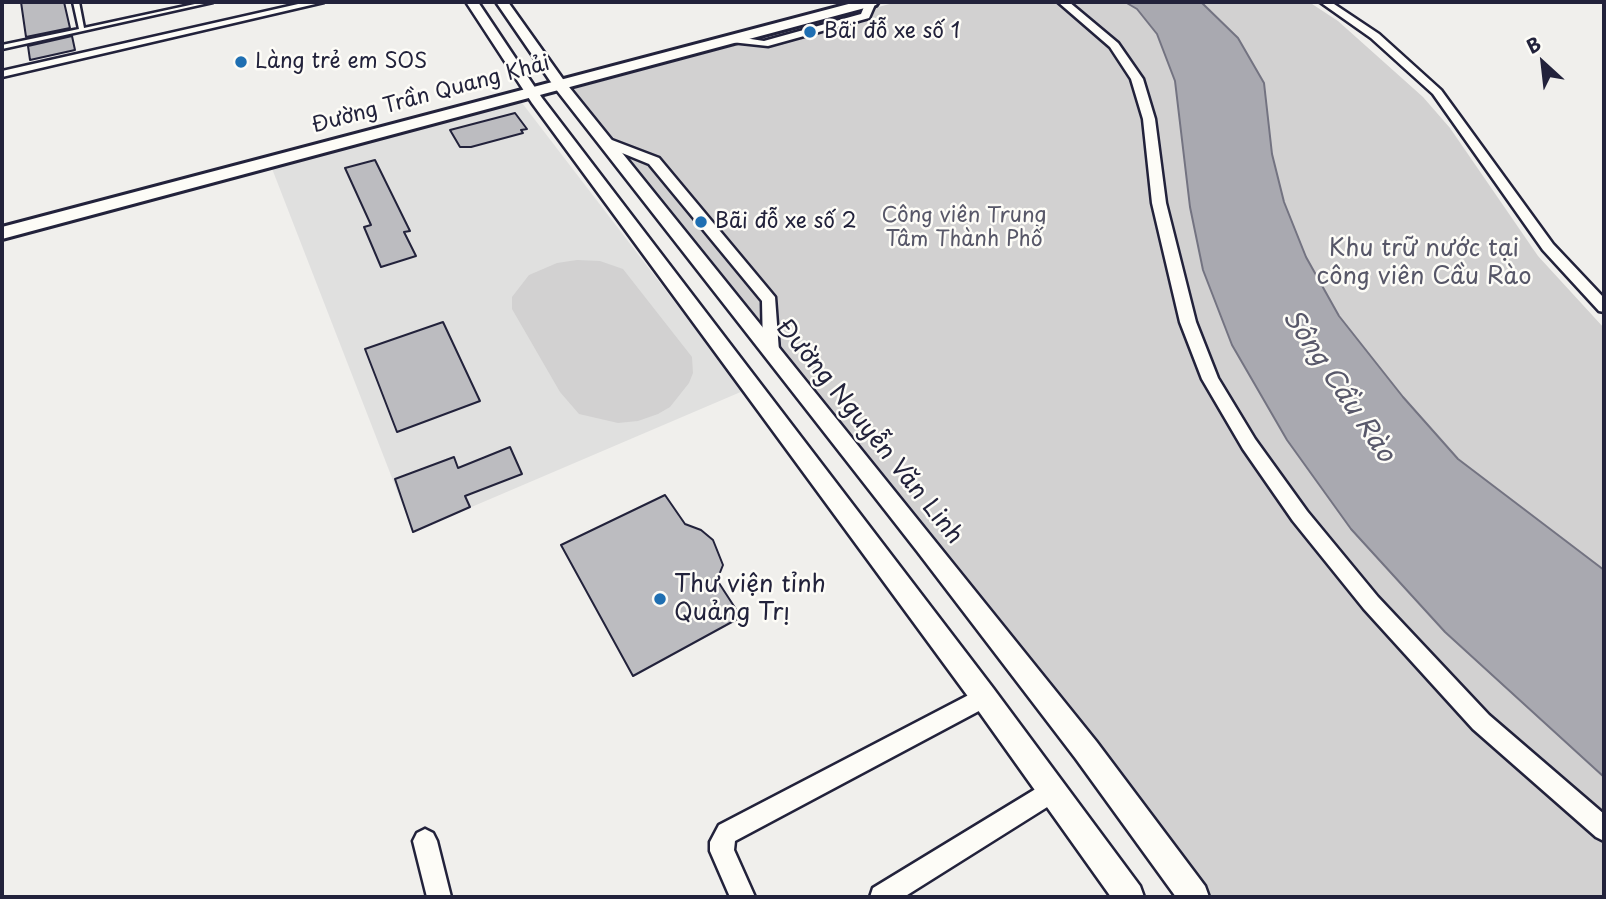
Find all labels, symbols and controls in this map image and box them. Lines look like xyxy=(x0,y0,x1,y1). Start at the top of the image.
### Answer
place label: Bãi đỗ xe số 1 xyxy=(824,19,960,45)
marker: Bãi đỗ xe số 1 xyxy=(802,24,818,40)
north arrow xyxy=(1508,28,1578,98)
text: B xyxy=(1521,29,1546,60)
place label: Làng trẻ em SOS xyxy=(255,49,427,75)
street label: Đường Trần Quang Khải xyxy=(309,51,553,139)
marker: Làng trẻ em SOS xyxy=(233,54,249,70)
park label: Công viên Trung Tâm Thành Phố xyxy=(881,203,1047,253)
place label: Bãi đỗ xe số 2 xyxy=(715,209,857,235)
marker: Bãi đỗ xe số 2 xyxy=(693,214,709,230)
park label: Khu trữ nước tại công viên Cầu Rào xyxy=(1317,235,1531,291)
water label: Sông Cầu Rào xyxy=(1275,304,1401,468)
street label: Đường Nguyễn Văn Linh xyxy=(770,314,968,550)
place label: Thư viện tỉnh Quảng Trị xyxy=(674,571,826,627)
marker: Thư viện tỉnh Quảng Trị xyxy=(652,591,668,607)

